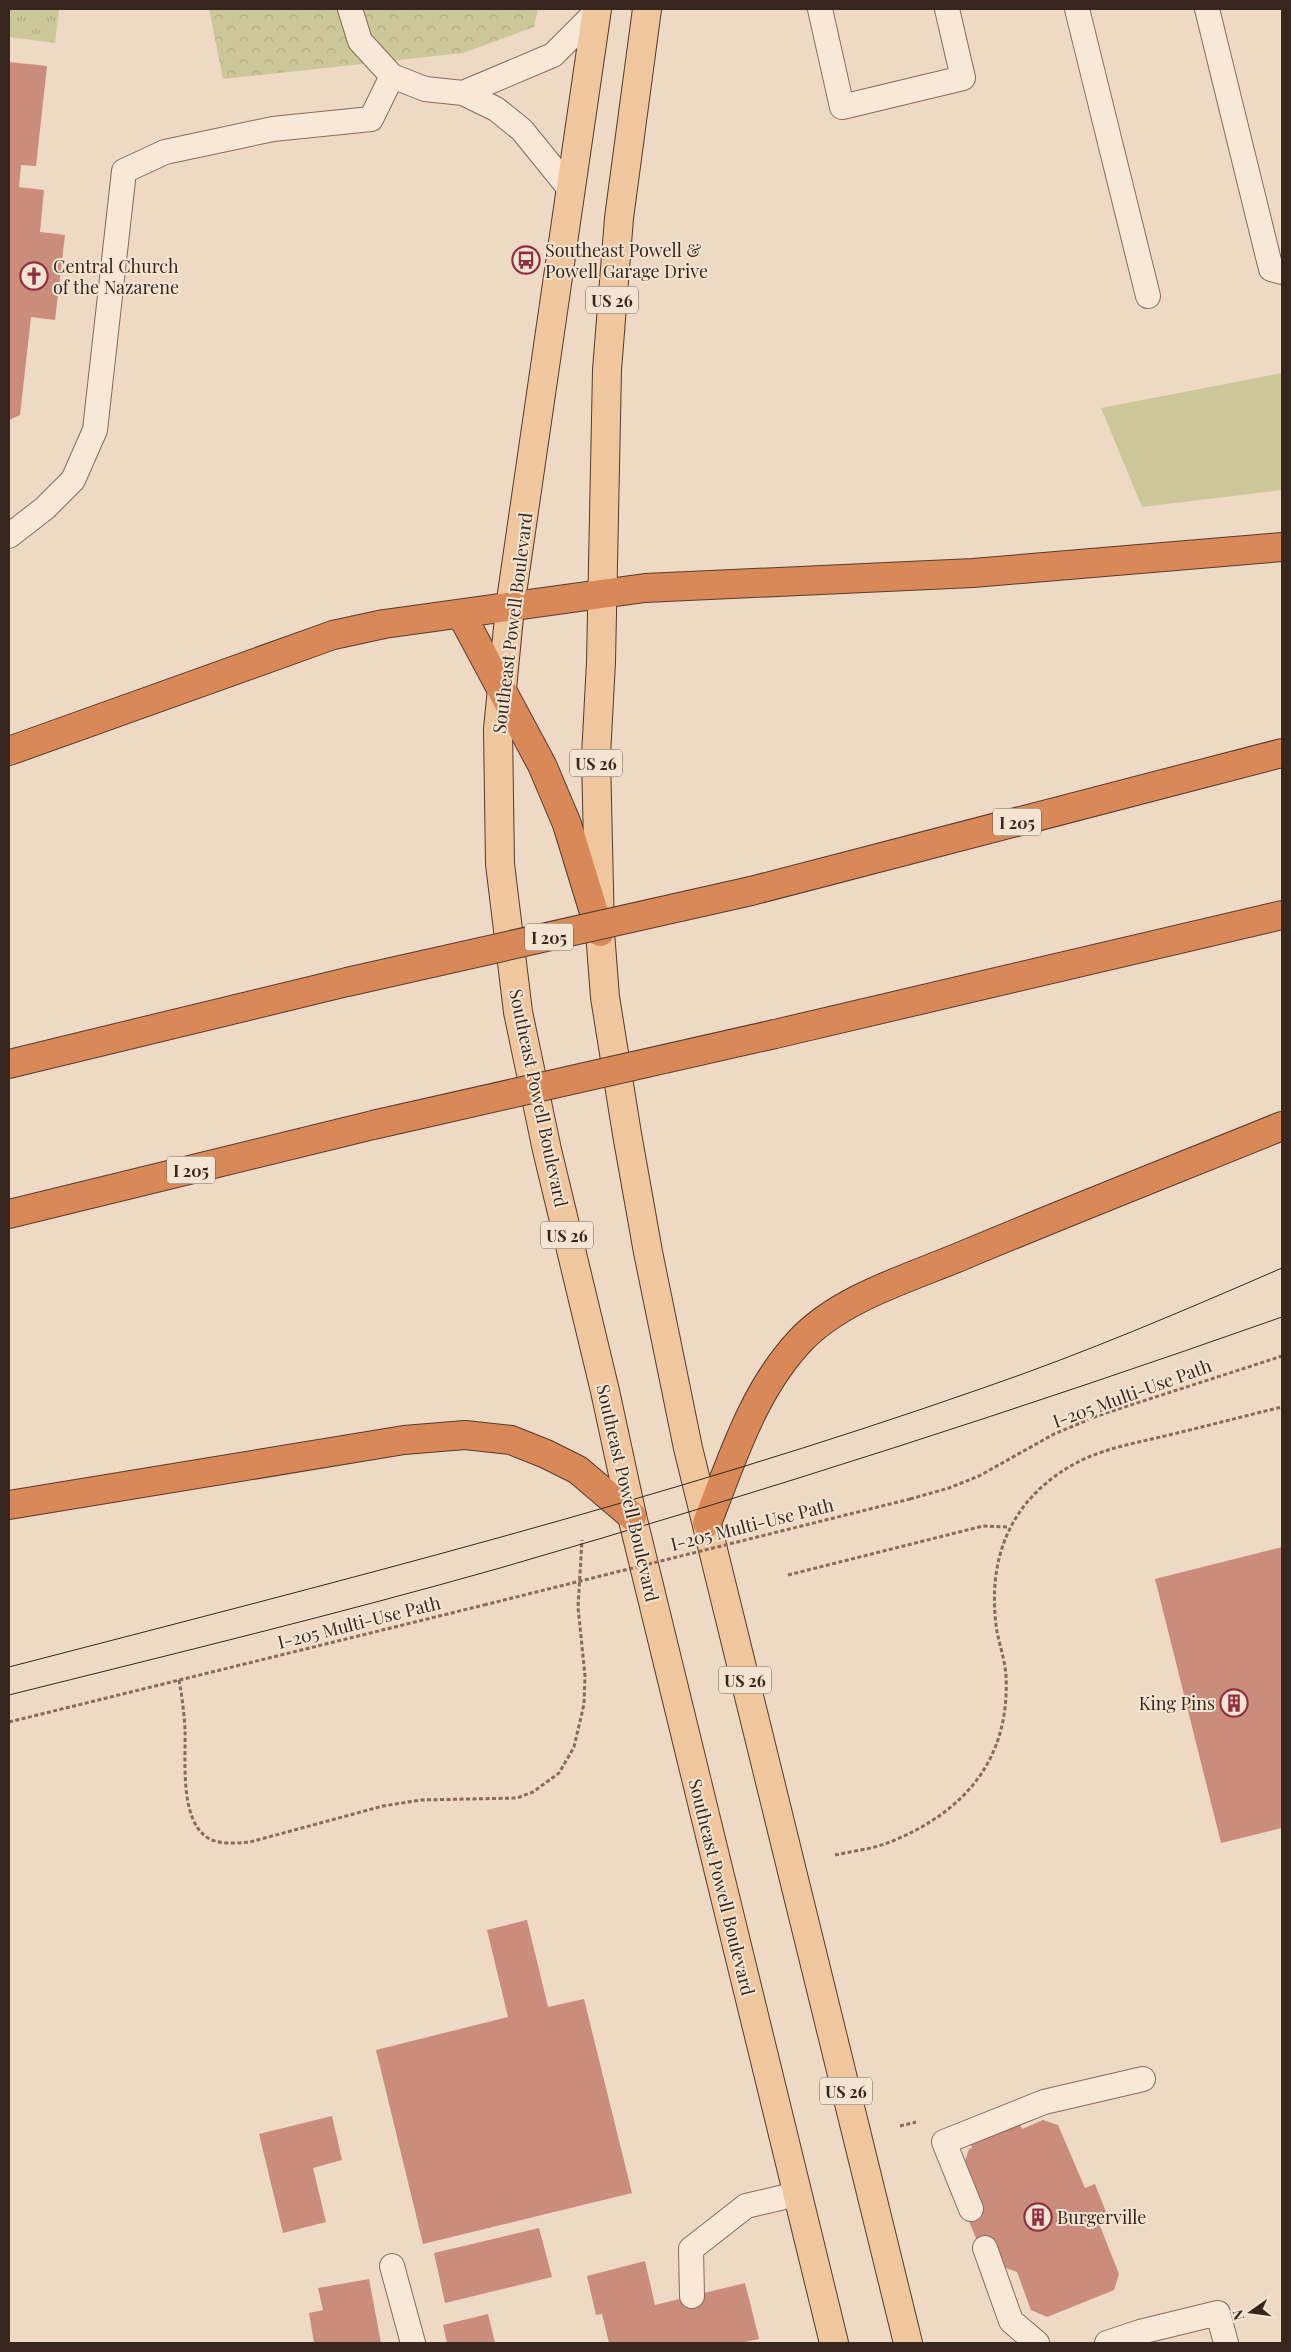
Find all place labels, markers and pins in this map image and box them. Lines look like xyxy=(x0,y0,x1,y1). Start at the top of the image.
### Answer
place label: Southeast Powell & Powell Garage Drive xyxy=(545,238,708,283)
bus stop icon: Southeast Powell & Powell Garage Drive xyxy=(511,245,541,275)
place label: Central Church of the Nazarene xyxy=(53,254,179,299)
church icon: Central Church of the Nazarene xyxy=(19,261,49,291)
building icon: King Pins xyxy=(1219,1688,1249,1718)
place label: King Pins xyxy=(1139,1691,1215,1715)
building icon: Burgerville xyxy=(1023,2202,1053,2232)
place label: Burgerville xyxy=(1057,2205,1146,2229)

